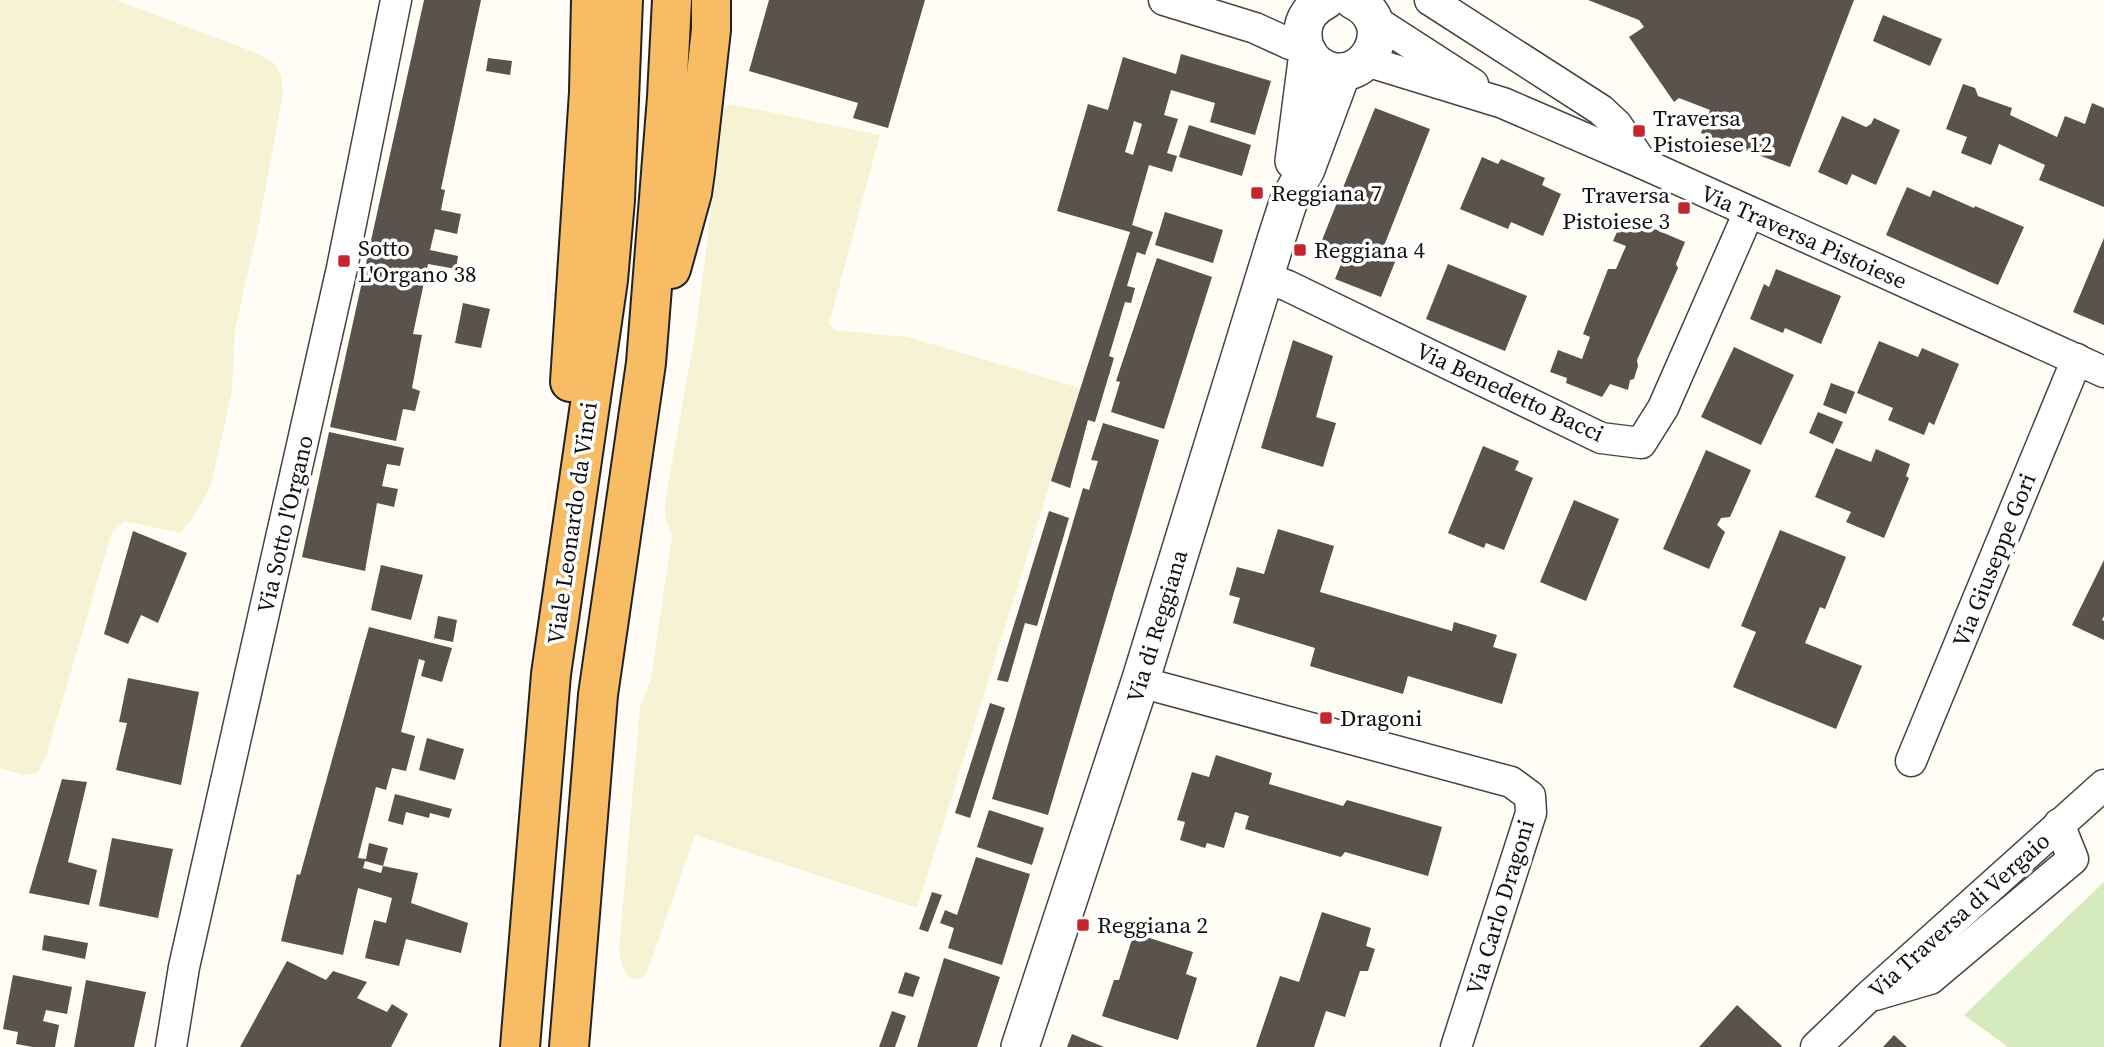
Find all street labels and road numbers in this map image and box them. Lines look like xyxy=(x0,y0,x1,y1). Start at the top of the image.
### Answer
street label: Via Traversa Pistoiese xyxy=(1696,177,1912,297)
street label: Via Benedetto Bacci xyxy=(1411,334,1609,450)
street label: Viale Leonardo da Vinci xyxy=(539,400,605,646)
street label: Via Sotto l'Organo xyxy=(249,432,321,616)
street label: Via Giuseppe Gori xyxy=(1945,468,2043,652)
street label: Via di Reggiana xyxy=(1119,545,1196,706)
street label: Via Carlo Dragoni xyxy=(1458,815,1542,998)
street label: Via Traversa di Vergaio xyxy=(1861,825,2057,1005)

